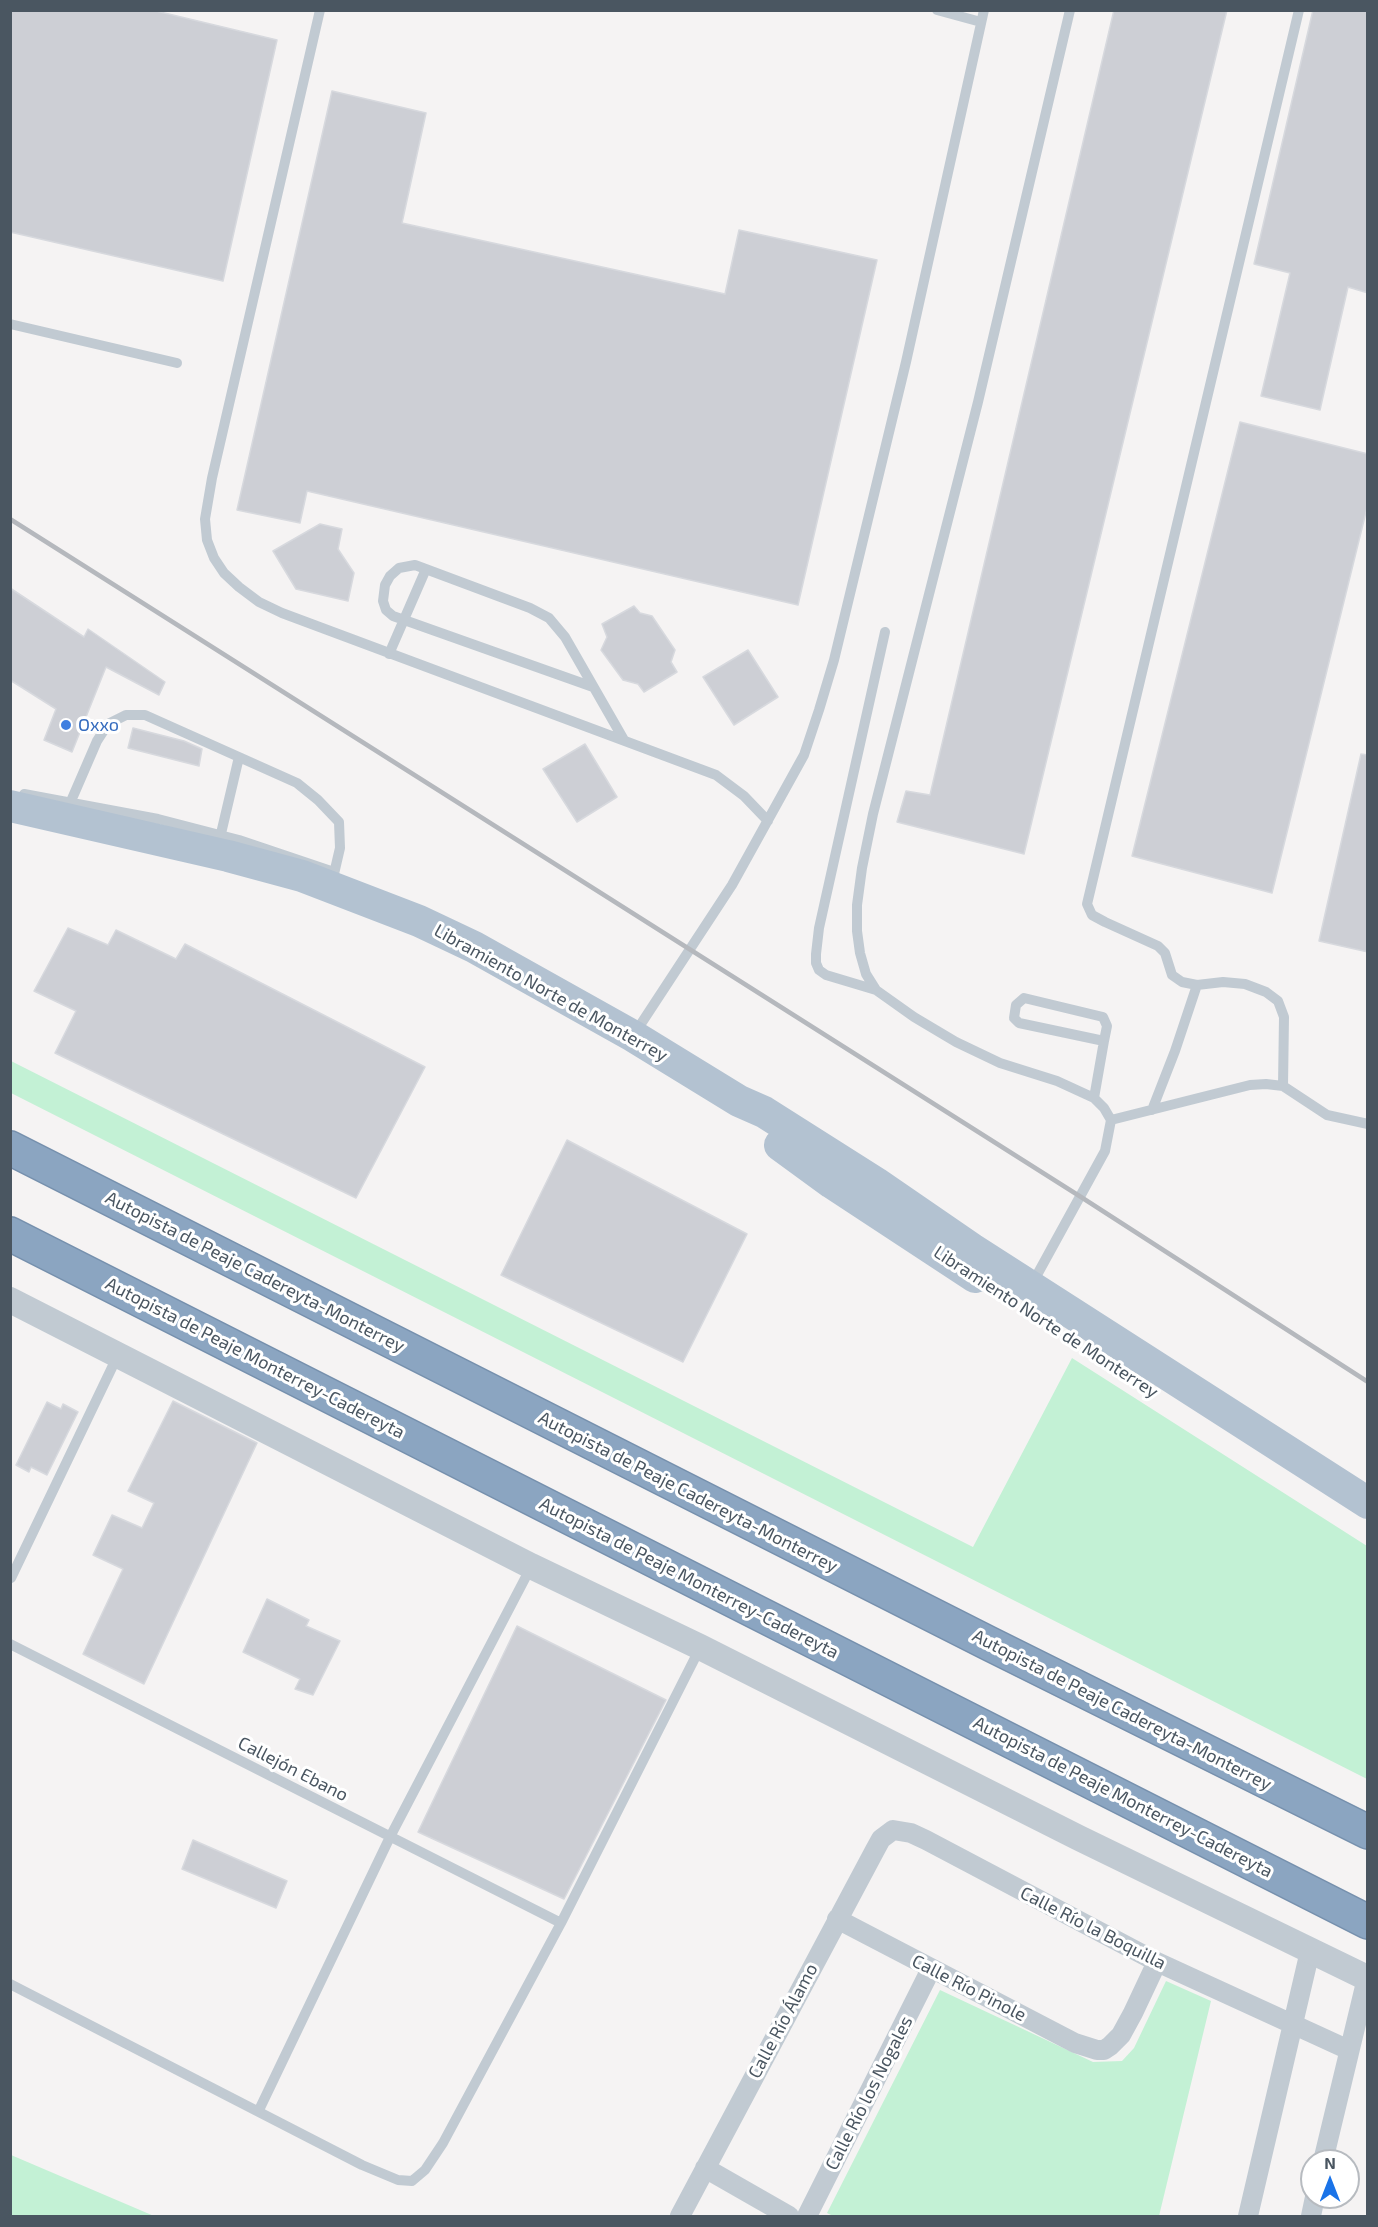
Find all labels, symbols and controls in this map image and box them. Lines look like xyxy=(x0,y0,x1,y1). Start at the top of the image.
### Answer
place label: Oxxo xyxy=(78,714,119,736)
marker: Oxxo xyxy=(59,718,73,732)
street label: Libramiento Norte de Monterrey xyxy=(431,920,671,1066)
street label: Autopista de Peaje Cadereyta-Monterrey xyxy=(102,1187,408,1357)
street label: Libramiento Norte de Monterrey xyxy=(930,1241,1162,1403)
street label: Autopista de Peaje Monterrey-Cadereyta xyxy=(102,1273,408,1443)
street label: Autopista de Peaje Cadereyta-Monterrey xyxy=(535,1407,841,1577)
street label: Autopista de Peaje Monterrey-Cadereyta xyxy=(536,1493,842,1663)
street label: Autopista de Peaje Cadereyta-Monterrey xyxy=(969,1625,1275,1795)
street label: Autopista de Peaje Monterrey-Cadereyta xyxy=(970,1712,1276,1882)
street label: Callejón Ebano xyxy=(234,1732,352,1806)
street label: Calle Río la Boquilla xyxy=(1017,1882,1169,1974)
street label: Calle Río Pinole xyxy=(908,1950,1030,2026)
street label: Calle Río Álamo xyxy=(744,1960,822,2082)
street label: Calle Río los Nogales xyxy=(821,2012,917,2174)
north arrow xyxy=(1300,2149,1360,2209)
text: N xyxy=(1324,2153,1336,2172)

